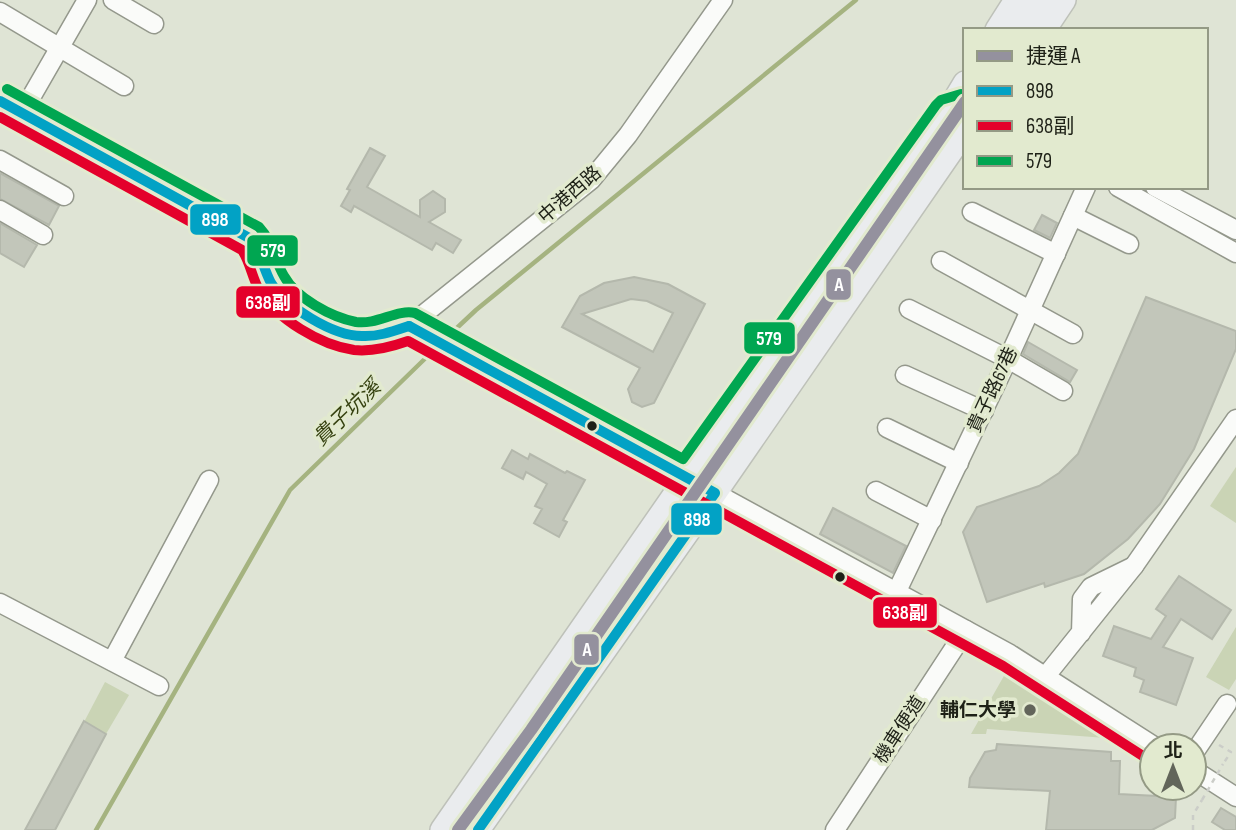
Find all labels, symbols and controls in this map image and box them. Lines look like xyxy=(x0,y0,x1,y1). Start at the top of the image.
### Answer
legend xyxy=(963,28,1208,189)
text: 捷運 A xyxy=(1026,44,1081,69)
text: 898 xyxy=(1026,79,1054,104)
text: 638副 xyxy=(1026,114,1074,139)
text: 579 xyxy=(1026,149,1052,174)
street label: 中港西路 xyxy=(534,161,606,229)
line badge: 898 xyxy=(189,203,242,236)
text: 898 xyxy=(202,209,228,232)
line badge: 579 xyxy=(246,234,299,267)
text: 579 xyxy=(260,240,286,263)
line badge: A xyxy=(825,268,852,301)
text: A xyxy=(833,274,844,297)
line badge: 638副 xyxy=(235,285,301,319)
text: 638副 xyxy=(245,292,291,315)
line badge: 579 xyxy=(743,321,796,355)
text: 579 xyxy=(756,328,782,351)
street label: 貴子路67巷 xyxy=(963,343,1023,437)
water label: 貴子坑溪 xyxy=(308,373,388,451)
unlabelled marker xyxy=(585,419,599,433)
line badge: 898 xyxy=(670,502,723,536)
text: 898 xyxy=(684,509,710,532)
unlabelled marker xyxy=(833,570,847,584)
line badge: 638副 xyxy=(872,596,938,629)
text: 638副 xyxy=(882,602,928,625)
line badge: A xyxy=(573,633,600,666)
text: A xyxy=(581,639,592,662)
street label: 機車便道 xyxy=(870,692,930,768)
place label: 輔仁大學 xyxy=(940,699,1016,722)
marker: 輔仁大學 xyxy=(1022,702,1038,718)
north arrow xyxy=(1138,732,1208,802)
text: 北 xyxy=(1163,740,1183,763)

